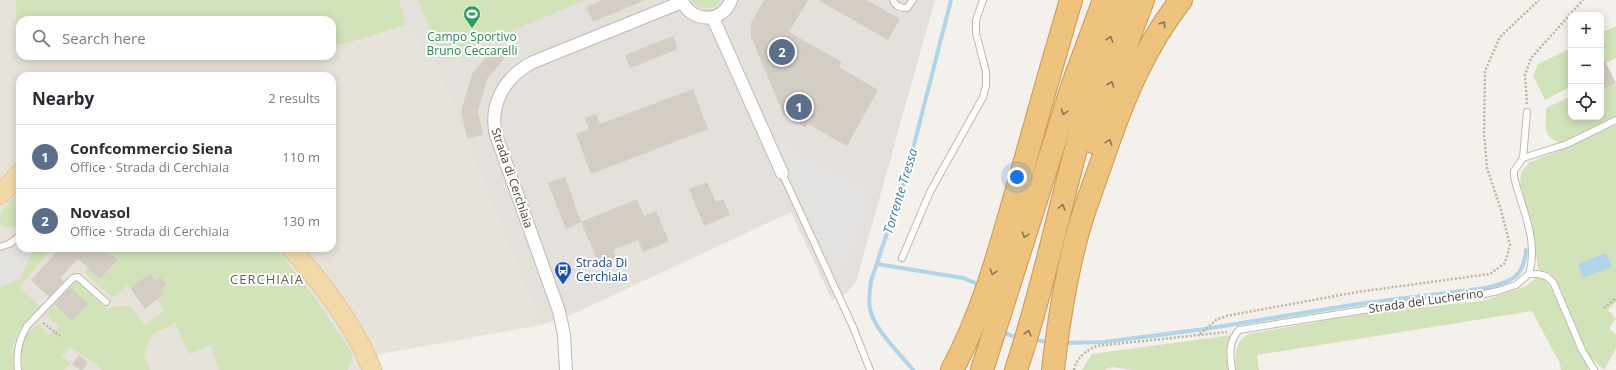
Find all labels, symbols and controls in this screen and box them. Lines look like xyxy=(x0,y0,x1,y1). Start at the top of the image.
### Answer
sports icon: Campo Sportivo Bruno Ceccarelli xyxy=(462,4,482,29)
map controls xyxy=(1568,12,1604,120)
button: + xyxy=(1568,12,1604,48)
search box xyxy=(16,16,336,60)
one-way arrow xyxy=(1158,22,1165,29)
icon: search xyxy=(30,27,52,49)
text: Search here xyxy=(62,28,146,48)
place label: Campo Sportivo Bruno Ceccarelli xyxy=(427,28,517,59)
one-way arrow xyxy=(1106,35,1114,42)
pin: 2 xyxy=(769,37,795,67)
button: − xyxy=(1568,48,1604,84)
one-way arrow xyxy=(1107,81,1115,88)
button: locate xyxy=(1568,84,1604,120)
text: Nearby xyxy=(32,87,94,110)
text: 2 results xyxy=(268,89,320,107)
pin: 1 xyxy=(786,92,812,122)
one-way arrow xyxy=(1061,108,1069,115)
street label: Strada di Cerchiaia xyxy=(487,126,538,230)
text: Confcommercio Siena xyxy=(70,138,233,158)
one-way arrow xyxy=(1104,138,1112,145)
water label: Torrente Tressa xyxy=(878,145,922,236)
text: 1 xyxy=(41,148,49,166)
text: 110 m xyxy=(282,148,320,166)
text: Office · Strada di Cerchiaia xyxy=(70,158,229,176)
your location xyxy=(1007,167,1027,187)
text: Novasol xyxy=(70,202,130,222)
one-way arrow xyxy=(1057,204,1065,210)
text: 2 xyxy=(41,212,49,230)
text: 130 m xyxy=(282,212,320,230)
text: Office · Strada di Cerchiaia xyxy=(70,222,229,240)
one-way arrow xyxy=(1021,232,1030,239)
place label: Strada Di Cerchiaia xyxy=(576,254,628,285)
bus stop icon: Strada Di Cerchiaia xyxy=(553,260,573,285)
one-way arrow xyxy=(989,268,997,275)
district label: CERCHIAIA xyxy=(230,270,304,288)
street label: Strada del Lucherino xyxy=(1367,284,1484,317)
one-way arrow xyxy=(1023,330,1032,337)

